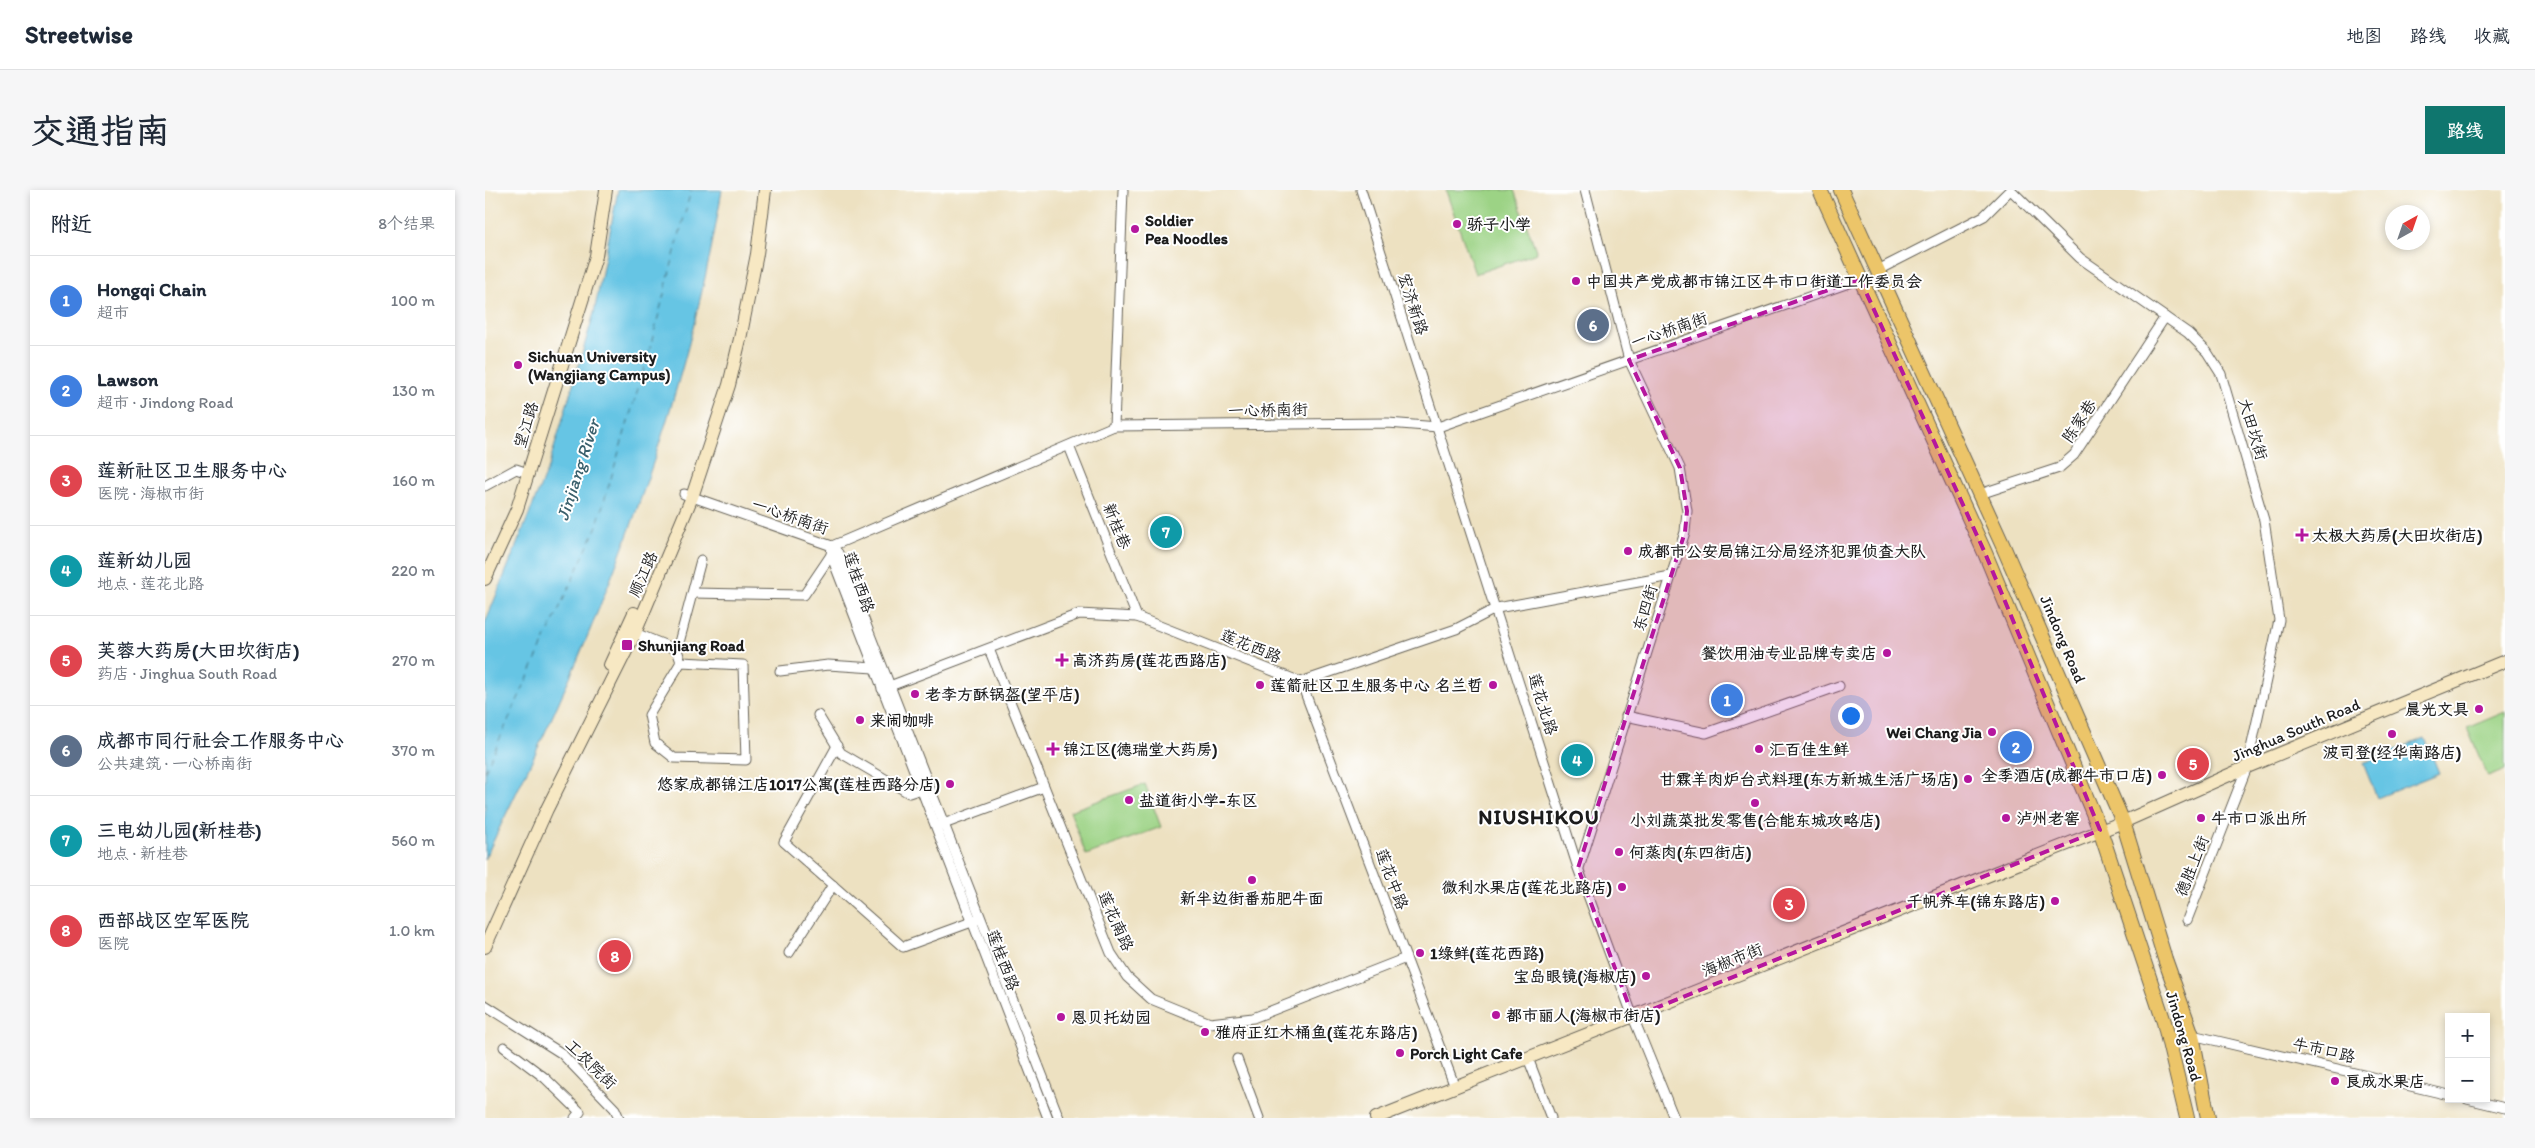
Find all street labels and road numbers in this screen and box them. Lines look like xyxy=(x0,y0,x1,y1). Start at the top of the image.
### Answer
street label: 宏济新路 xyxy=(1394,271,1432,337)
street label: 一心桥南街 xyxy=(1628,308,1710,352)
street label: 陈家巷 xyxy=(2058,396,2100,446)
street label: 大田坎街 xyxy=(2235,396,2271,462)
street label: 望江路 xyxy=(510,399,542,451)
street label: 一心桥南街 xyxy=(1228,400,1308,420)
street label: 一心桥南街 xyxy=(749,494,831,538)
street label: 新桂巷 xyxy=(1099,500,1135,552)
street label: 顺江路 xyxy=(625,548,661,600)
street label: 莲桂西路 xyxy=(840,549,878,615)
street label: 东四街 xyxy=(1629,582,1661,634)
street label: Jindong Road xyxy=(2036,592,2090,686)
street label: 莲花西路 xyxy=(1218,625,1284,667)
street label: 莲花北路 xyxy=(1525,671,1561,737)
street label: Jinghua South Road xyxy=(2229,694,2363,766)
street label: 德胜上街 xyxy=(2171,833,2213,899)
street label: 莲花中路 xyxy=(1372,846,1412,912)
street label: 莲花南路 xyxy=(1094,888,1138,954)
street label: 莲桂西路 xyxy=(983,927,1023,993)
street label: 海椒市街 xyxy=(1699,939,1765,981)
street label: Jindong Road xyxy=(2162,989,2206,1084)
street label: 牛市口路 xyxy=(2291,1034,2357,1066)
street label: 工农院街 xyxy=(561,1035,621,1093)

